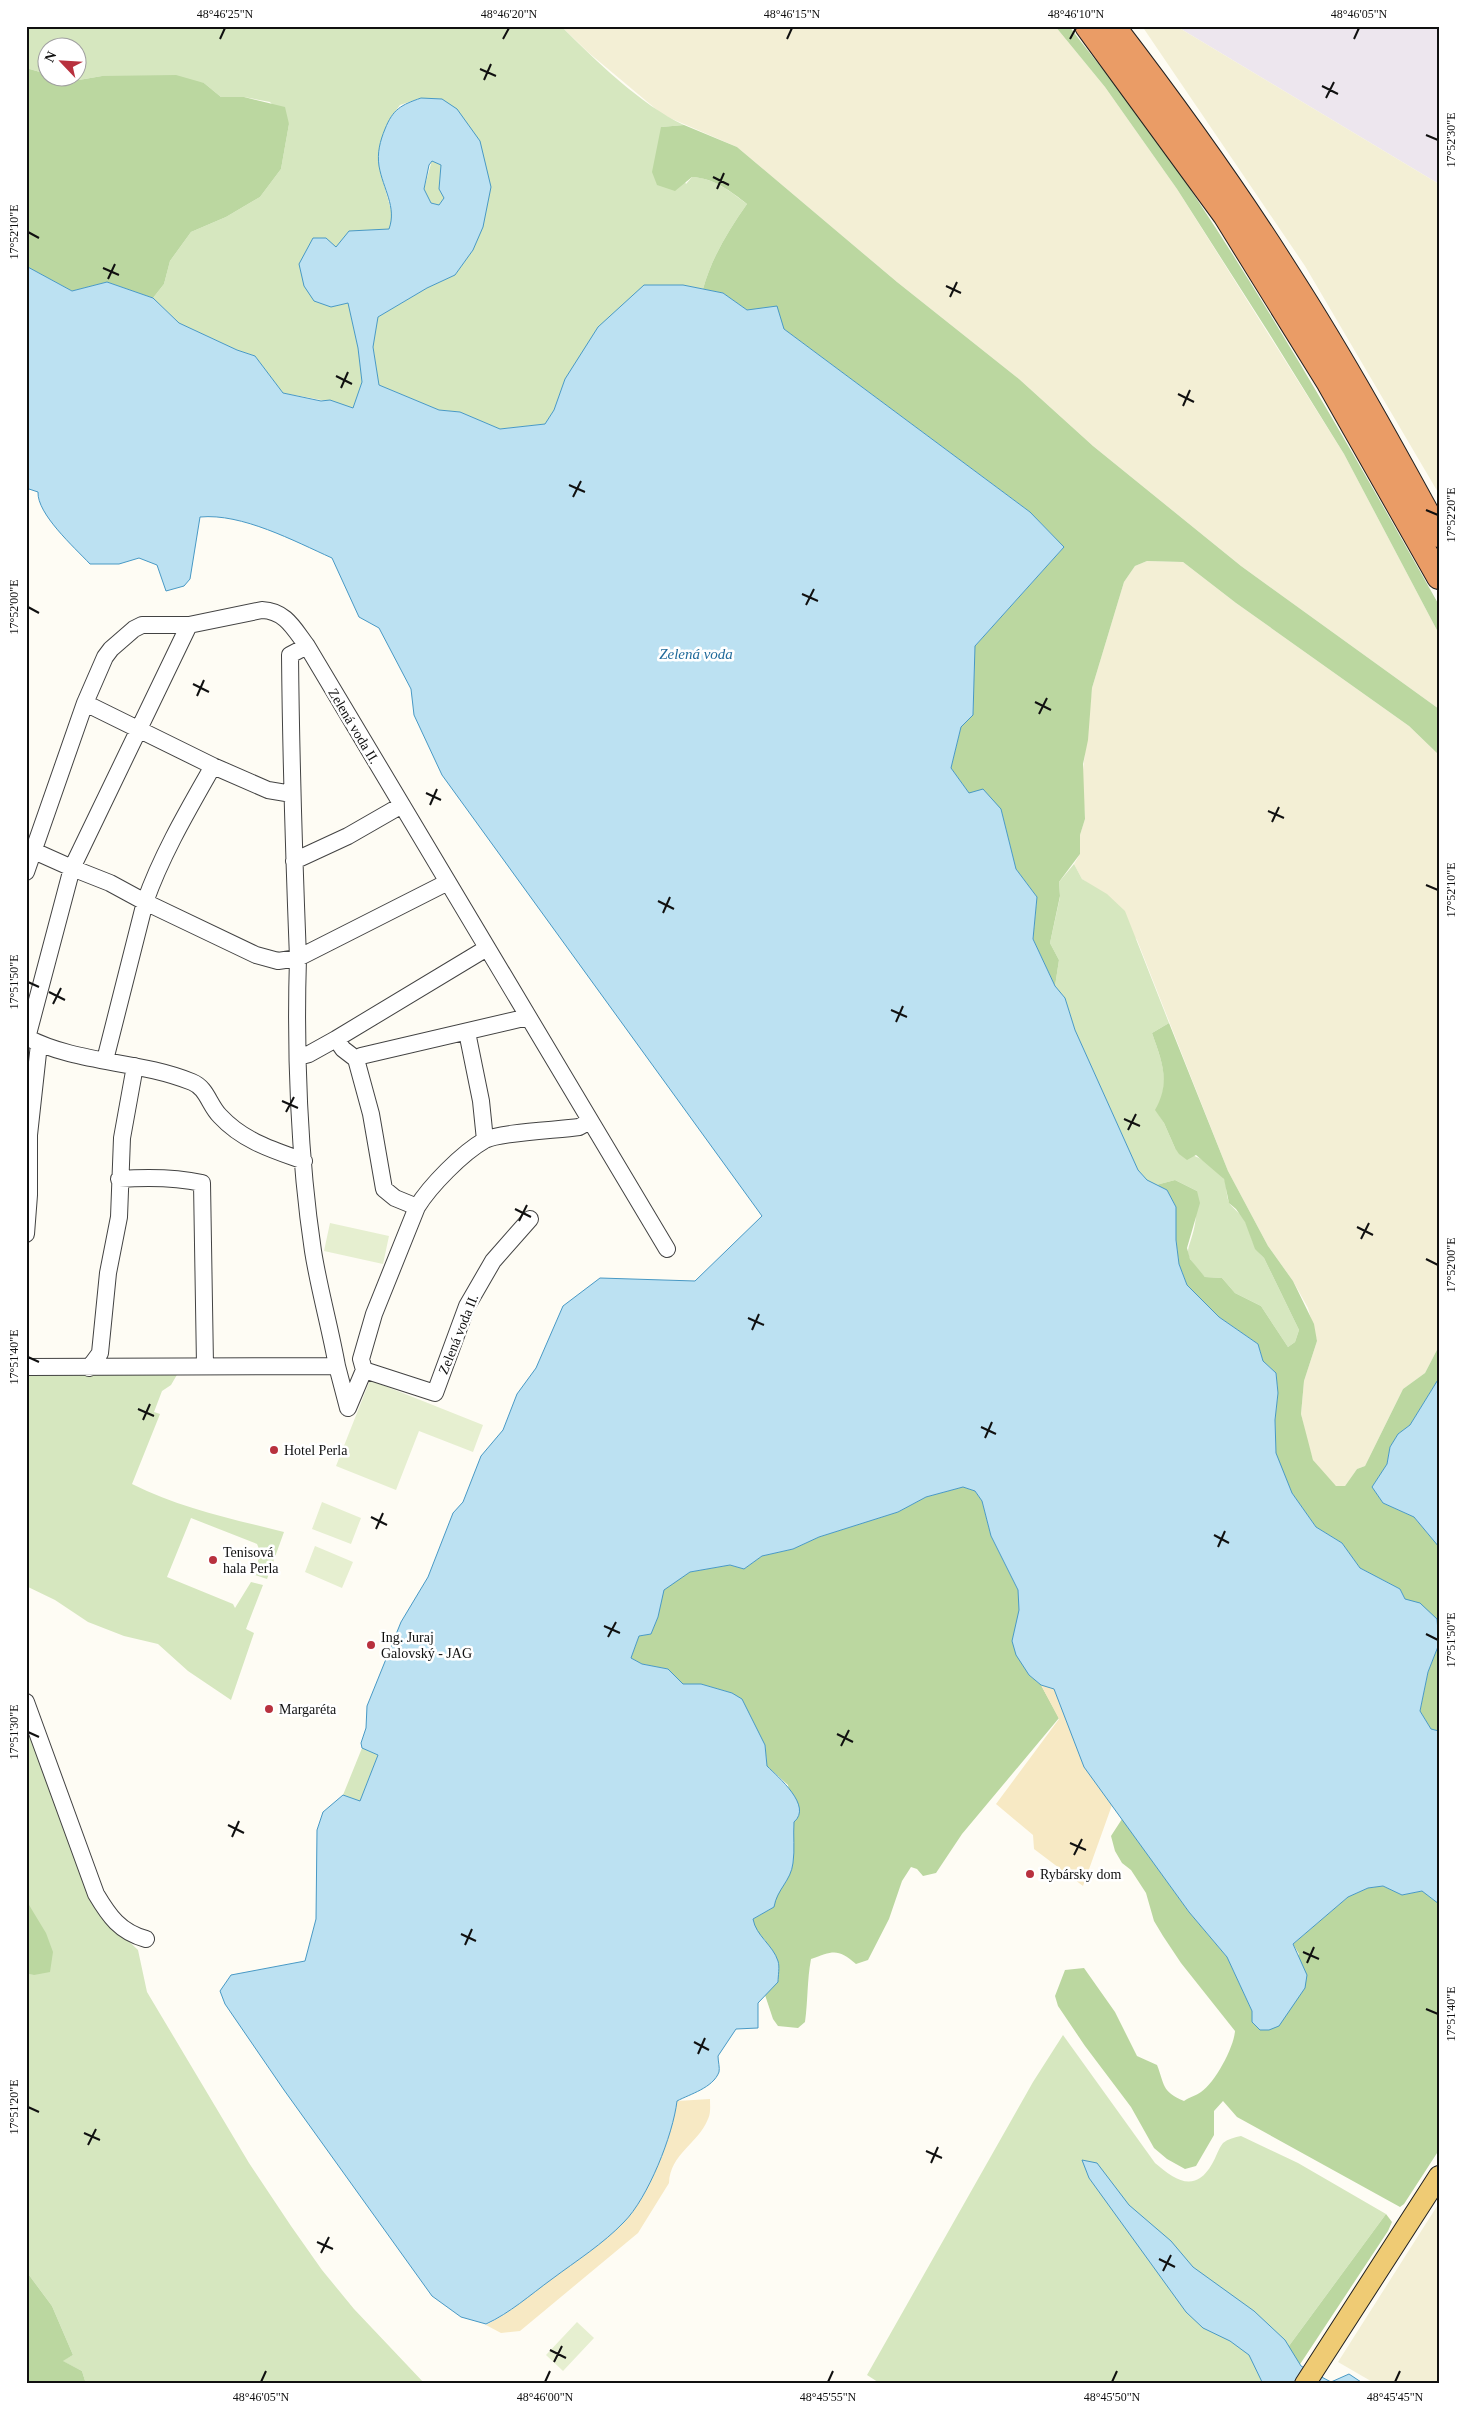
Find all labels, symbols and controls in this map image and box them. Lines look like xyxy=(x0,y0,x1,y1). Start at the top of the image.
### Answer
text: 48°46'25"N xyxy=(197,7,254,21)
text: 48°46'20"N xyxy=(481,7,538,21)
text: 48°46'15"N xyxy=(764,7,821,21)
text: 48°46'10"N xyxy=(1048,7,1105,21)
text: 48°46'05"N xyxy=(1331,7,1388,21)
north arrow xyxy=(38,38,88,88)
text: N xyxy=(42,49,60,64)
text: 17°52'30"E xyxy=(1444,112,1458,168)
text: 17°52'10"E xyxy=(7,204,21,260)
text: 17°52'20"E xyxy=(1444,487,1458,543)
text: 17°52'00"E xyxy=(7,579,21,635)
water label: Zelená voda xyxy=(659,646,733,662)
street label: Zelená voda II. xyxy=(325,686,382,767)
text: 17°52'10"E xyxy=(1444,862,1458,918)
text: 17°51'50"E xyxy=(7,954,21,1010)
text: 17°52'00"E xyxy=(1444,1237,1458,1293)
street label: Zelená voda II. xyxy=(436,1292,481,1376)
text: 17°51'40"E xyxy=(7,1329,21,1385)
place label: Hotel Perla xyxy=(284,1443,348,1458)
marker: Hotel Perla xyxy=(268,1444,280,1456)
place label: Tenisová hala Perla xyxy=(223,1545,279,1576)
marker: Tenisová hala Perla xyxy=(207,1554,219,1566)
text: 17°51'50"E xyxy=(1444,1612,1458,1668)
place label: Ing. Juraj Galovský - JAG xyxy=(381,1630,472,1661)
marker: Ing. Juraj Galovský - JAG xyxy=(365,1639,377,1651)
place label: Margaréta xyxy=(279,1702,337,1717)
marker: Margaréta xyxy=(263,1703,275,1715)
text: 17°51'30"E xyxy=(7,1704,21,1760)
place label: Rybársky dom xyxy=(1040,1867,1122,1882)
marker: Rybársky dom xyxy=(1024,1868,1036,1880)
text: 17°51'40"E xyxy=(1444,1986,1458,2042)
text: 17°51'20"E xyxy=(7,2079,21,2135)
text: 48°46'05"N xyxy=(233,2390,290,2404)
text: 48°46'00"N xyxy=(517,2390,574,2404)
text: 48°45'55"N xyxy=(800,2390,857,2404)
text: 48°45'50"N xyxy=(1084,2390,1141,2404)
text: 48°45'45"N xyxy=(1367,2390,1424,2404)

